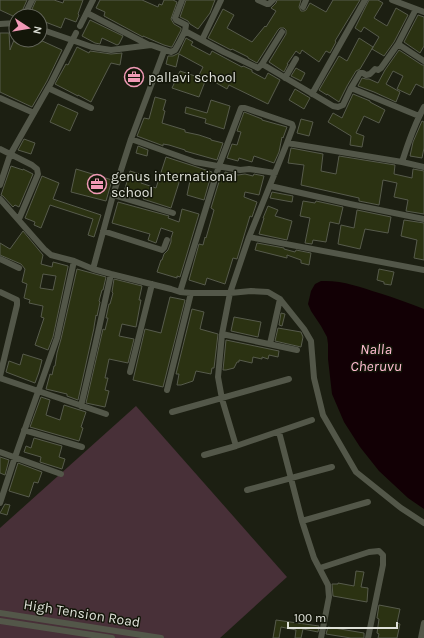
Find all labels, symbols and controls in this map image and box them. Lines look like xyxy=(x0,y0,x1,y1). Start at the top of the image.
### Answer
north arrow xyxy=(8,8,48,48)
text: N xyxy=(30,25,44,35)
office icon: pallavi school xyxy=(123,66,145,88)
place label: pallavi school xyxy=(148,69,236,86)
place label: genus international school xyxy=(111,168,237,201)
office icon: genus international school xyxy=(86,173,108,195)
water label: Nalla Cheruvu xyxy=(350,340,402,375)
street label: High Tension Road xyxy=(22,596,142,631)
scale bar xyxy=(288,604,397,630)
text: 100 m xyxy=(294,611,326,625)

